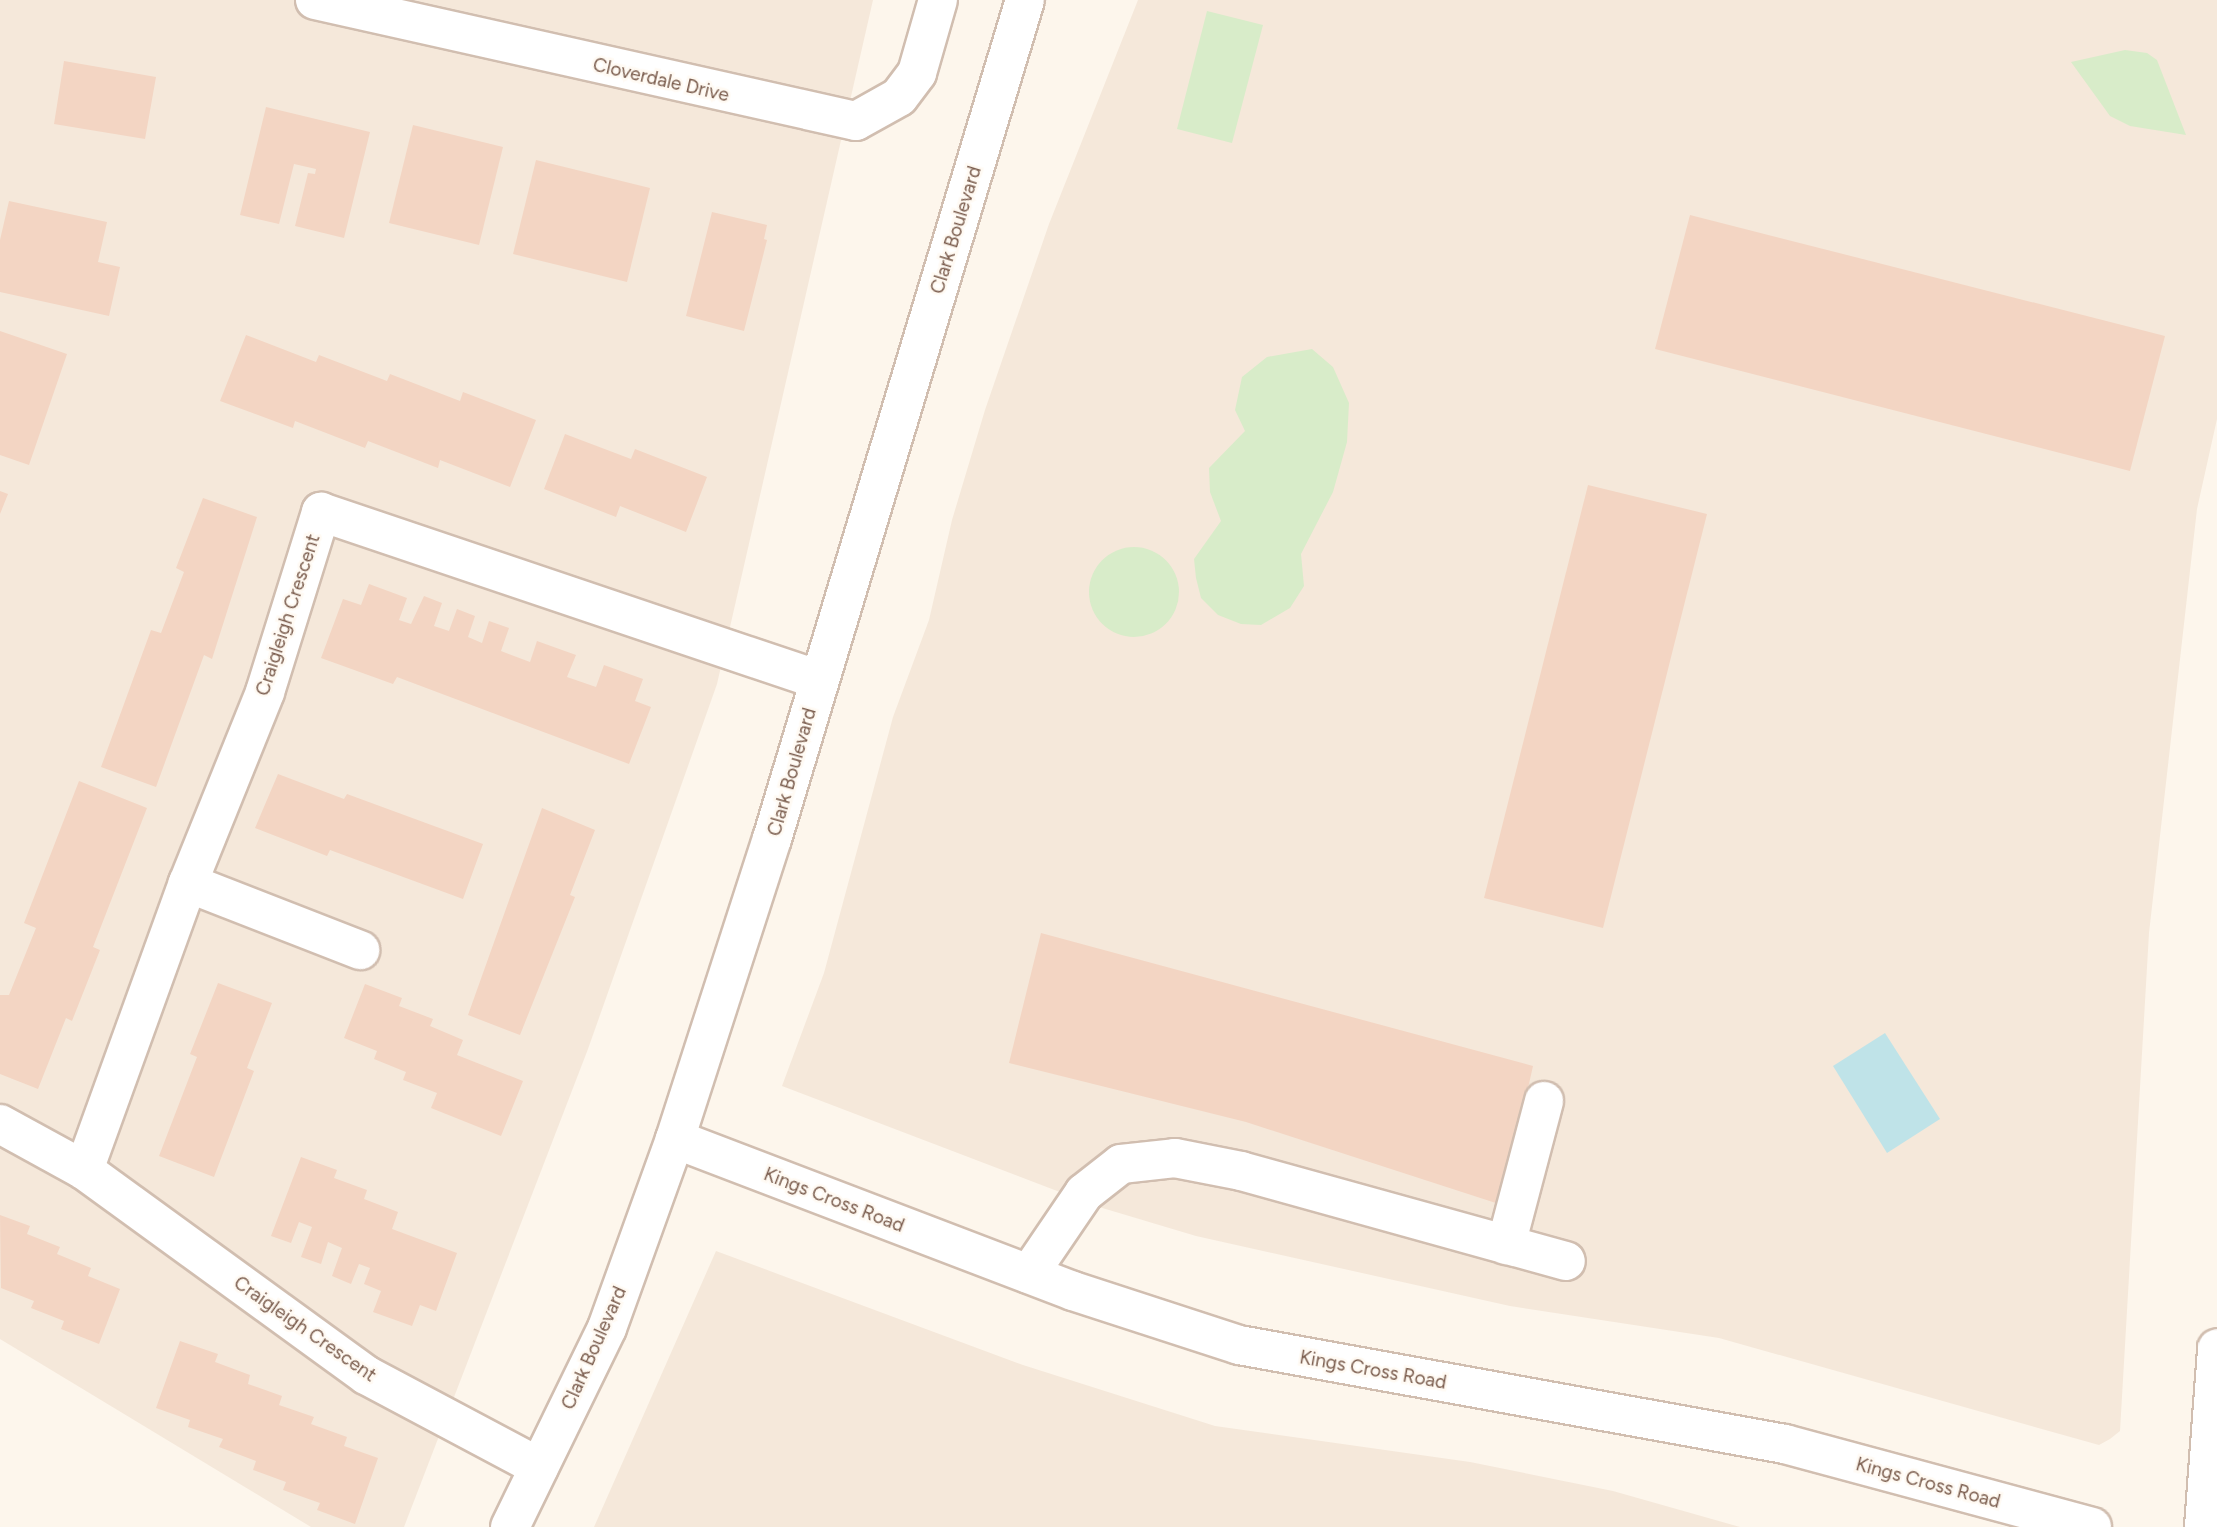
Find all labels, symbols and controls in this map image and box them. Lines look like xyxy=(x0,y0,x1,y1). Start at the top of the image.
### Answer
street label: Cloverdale Drive xyxy=(591,53,731,107)
street label: Clark Boulevard xyxy=(926,163,986,297)
street label: Craigleigh Crescent xyxy=(251,531,325,699)
street label: Clark Boulevard xyxy=(763,705,821,839)
street label: Kings Cross Road xyxy=(761,1163,907,1237)
street label: Craigleigh Crescent xyxy=(229,1271,381,1387)
street label: Clark Boulevard xyxy=(557,1283,631,1413)
street label: Kings Cross Road xyxy=(1298,1346,1448,1394)
street label: Kings Cross Road xyxy=(1853,1453,2003,1513)

